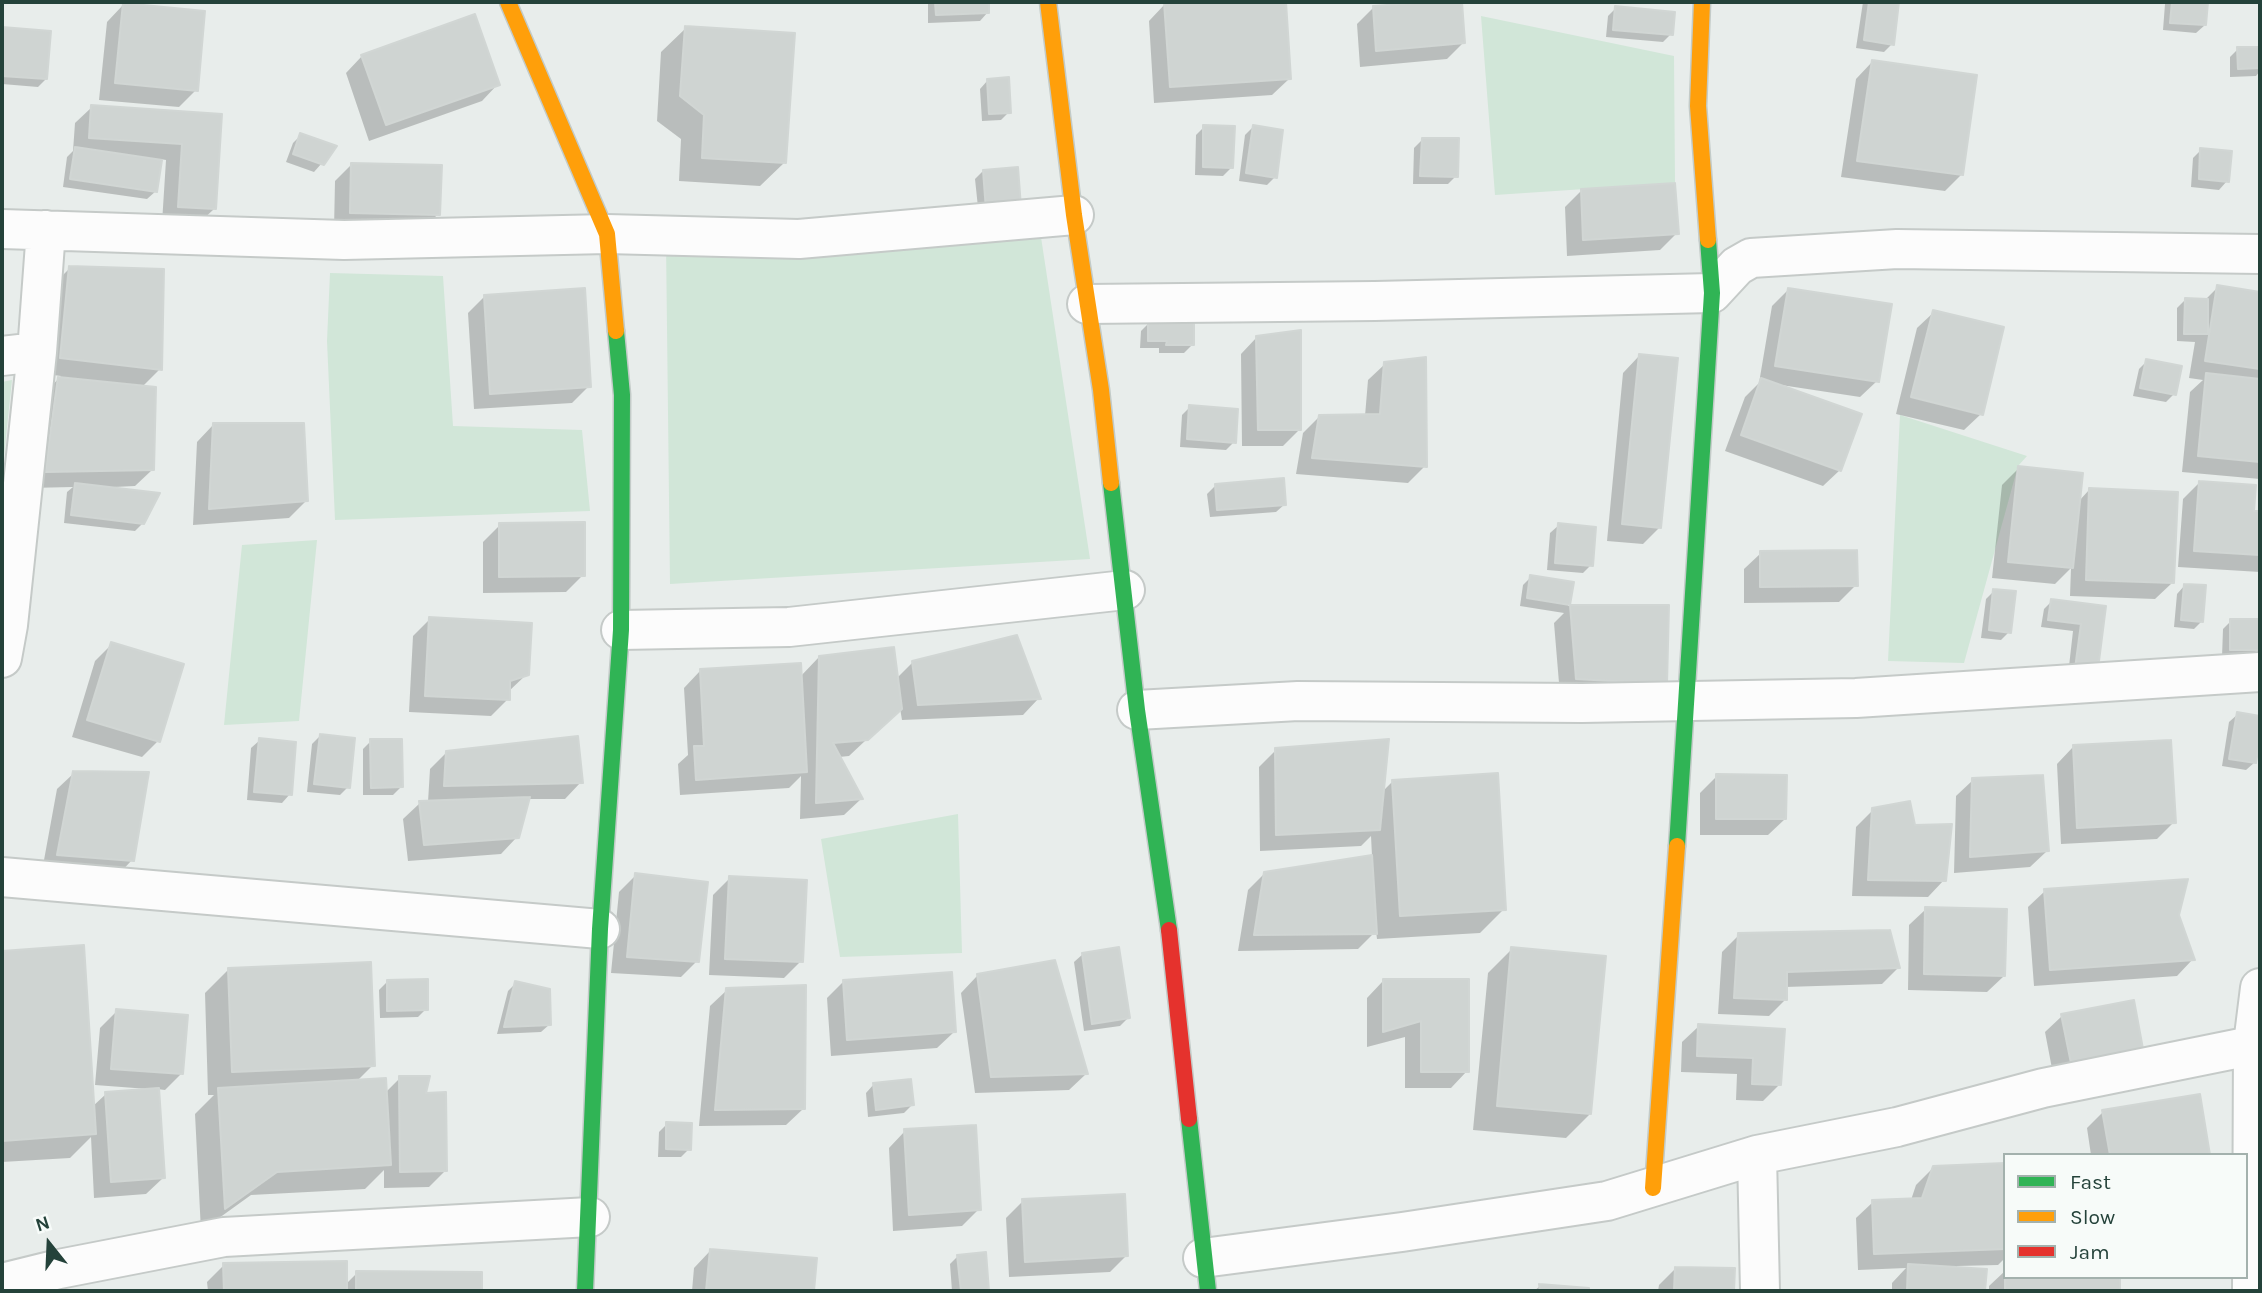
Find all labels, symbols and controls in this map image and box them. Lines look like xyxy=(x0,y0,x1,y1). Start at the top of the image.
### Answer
legend xyxy=(2003,1153,2248,1279)
text: Fast xyxy=(2070,1170,2111,1194)
text: Slow xyxy=(2070,1205,2115,1229)
north arrow xyxy=(14,1209,84,1279)
text: N xyxy=(33,1211,52,1237)
text: Jam xyxy=(2070,1240,2110,1264)

